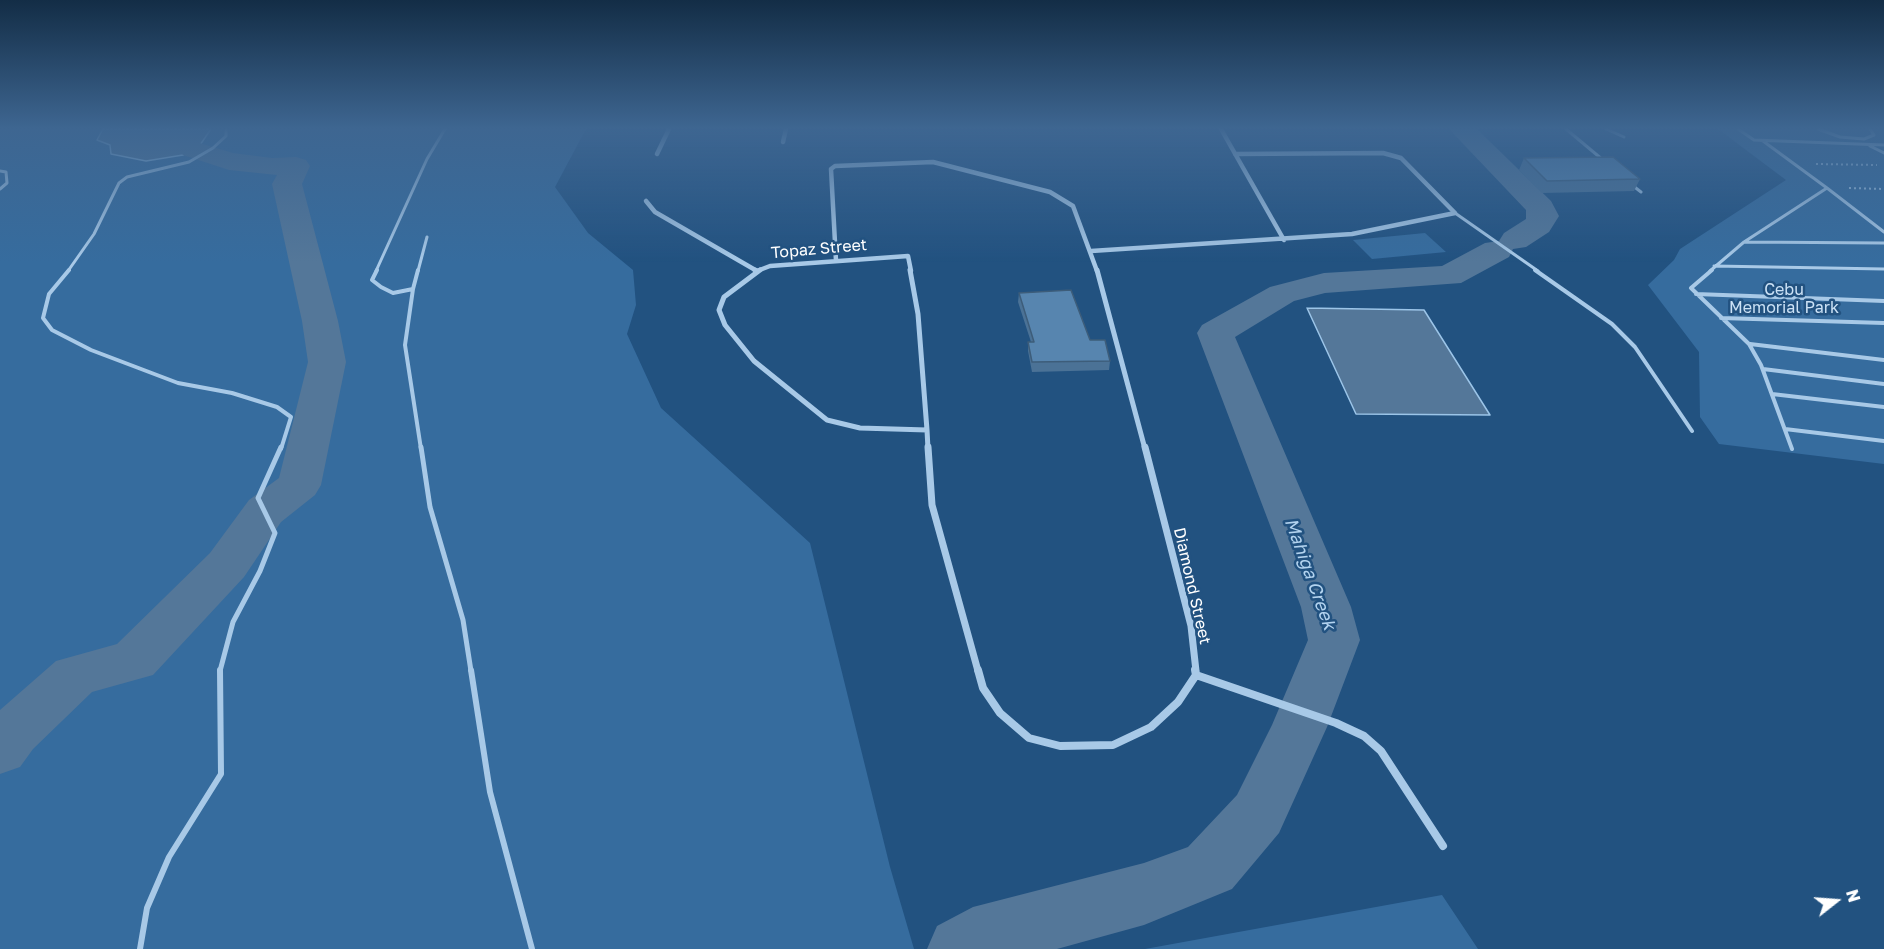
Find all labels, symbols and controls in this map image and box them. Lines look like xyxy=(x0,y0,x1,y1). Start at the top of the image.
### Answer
street label: Topaz Street xyxy=(770,235,868,263)
park label: Cebu Memorial Park xyxy=(1729,280,1839,318)
water label: Mahiga Creek xyxy=(1280,515,1340,633)
street label: Diamond Street xyxy=(1169,526,1215,646)
north arrow xyxy=(1806,871,1866,931)
text: N xyxy=(1842,887,1865,904)

